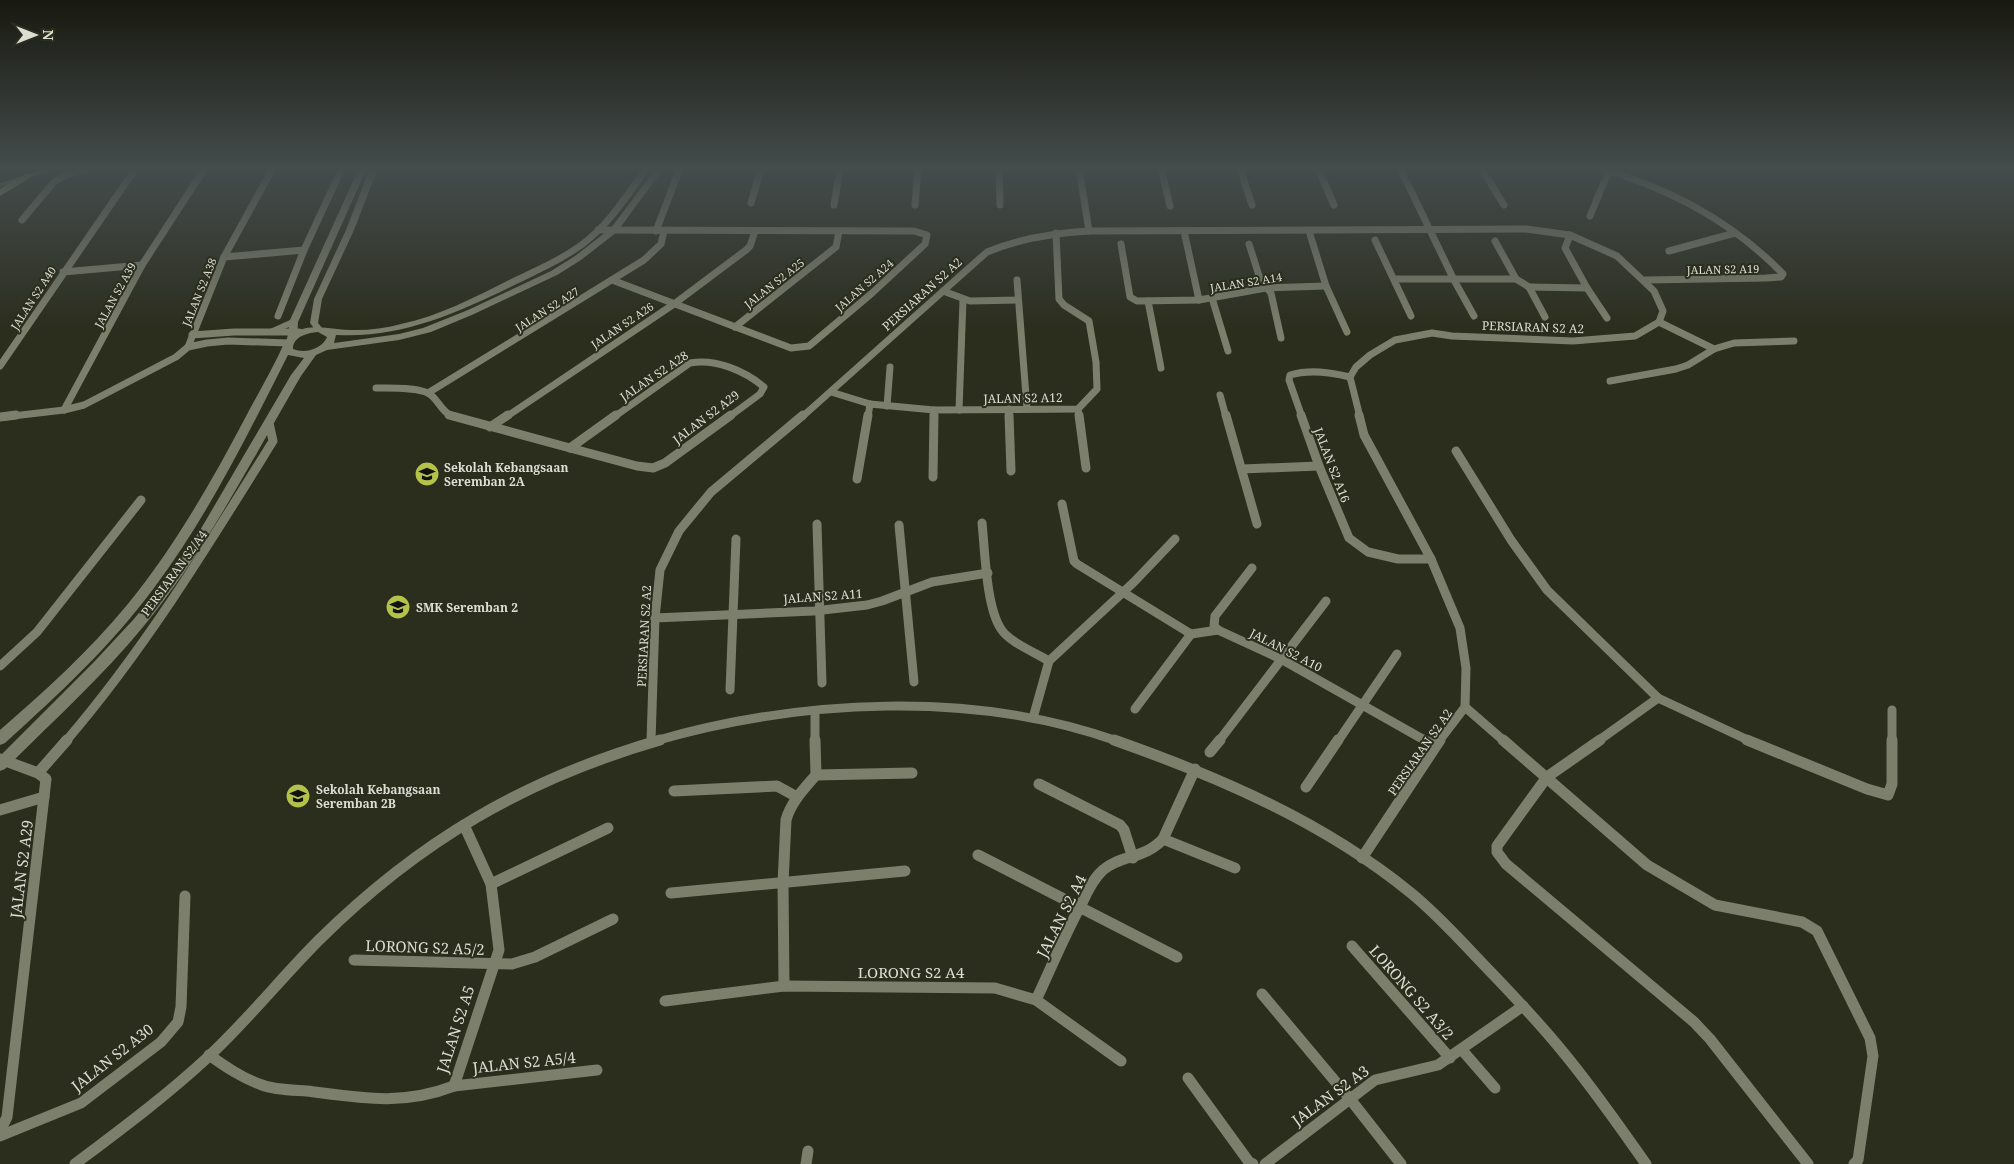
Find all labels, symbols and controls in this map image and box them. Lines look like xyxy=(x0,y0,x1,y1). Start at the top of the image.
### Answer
north arrow xyxy=(10,10,60,60)
text: N xyxy=(39,29,58,41)
street label: PERSIARAN S2 A2 xyxy=(878,254,966,334)
street label: JALAN S2 A25 xyxy=(740,255,807,312)
street label: JALAN S2 A38 xyxy=(178,256,220,329)
street label: JALAN S2 A24 xyxy=(831,256,896,315)
street label: JALAN S2 A39 xyxy=(90,260,139,331)
street label: JALAN S2 A19 xyxy=(1686,261,1759,277)
street label: JALAN S2 A40 xyxy=(6,263,59,333)
street label: JALAN S2 A14 xyxy=(1208,269,1283,295)
street label: JALAN S2 A27 xyxy=(511,283,582,335)
street label: JALAN S2 A26 xyxy=(587,298,656,352)
street label: PERSIARAN S2 A2 xyxy=(1482,317,1584,337)
street label: JALAN S2 A28 xyxy=(616,347,692,406)
street label: JALAN S2 A29 xyxy=(668,386,743,448)
street label: JALAN S2 A12 xyxy=(982,389,1063,407)
street label: JALAN S2 A16 xyxy=(1310,424,1354,505)
place label: Sekolah Kebangsaan Seremban 2A xyxy=(444,459,568,490)
school or university icon: Sekolah Kebangsaan Seremban 2A xyxy=(414,461,440,487)
street label: PERSIARAN S2/A4 xyxy=(137,526,211,619)
street label: PERSIARAN S2 A2 xyxy=(633,585,655,687)
street label: JALAN S2 A11 xyxy=(782,585,863,607)
school or university icon: SMK Seremban 2 xyxy=(385,594,411,620)
place label: SMK Seremban 2 xyxy=(416,599,518,616)
street label: JALAN S2 A10 xyxy=(1246,624,1325,676)
street label: PERSIARAN S2 A2 xyxy=(1384,705,1456,799)
place label: Sekolah Kebangsaan Seremban 2B xyxy=(316,781,440,812)
school or university icon: Sekolah Kebangsaan Seremban 2B xyxy=(285,783,311,809)
street label: JALAN S2 A29 xyxy=(5,819,37,920)
street label: JALAN S2 A4 xyxy=(1031,871,1091,962)
street label: LORONG S2 A5/2 xyxy=(365,935,485,959)
street label: LORONG S2 A3/2 xyxy=(1365,940,1459,1044)
street label: LORONG S2 A4 xyxy=(858,962,965,982)
street label: JALAN S2 A5 xyxy=(431,983,479,1076)
street label: JALAN S2 A30 xyxy=(66,1019,157,1096)
street label: JALAN S2 A5/4 xyxy=(471,1047,577,1077)
street label: JALAN S2 A3 xyxy=(1287,1060,1373,1130)

